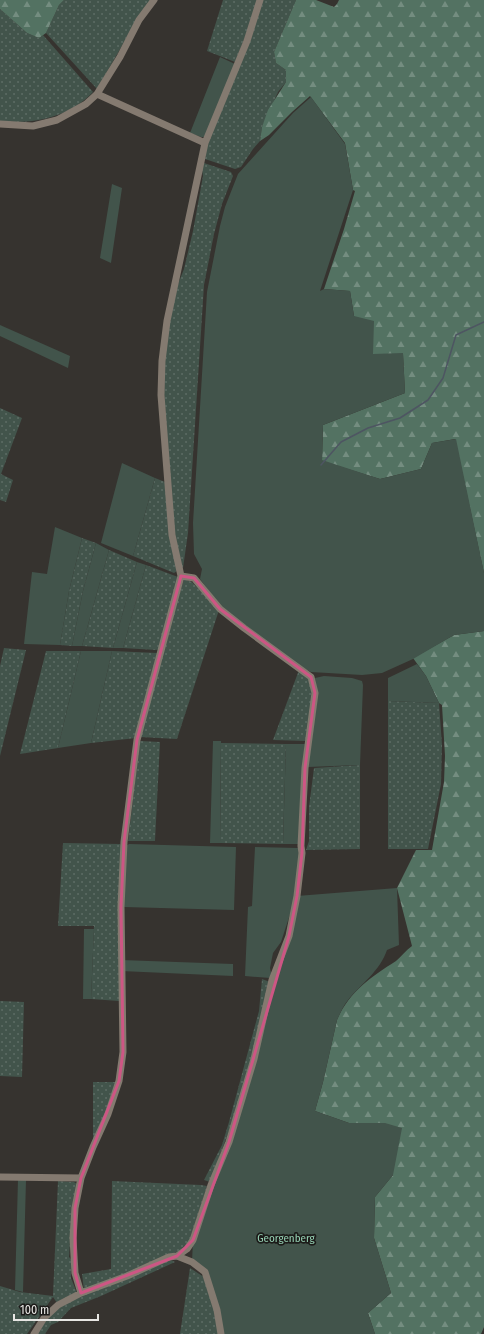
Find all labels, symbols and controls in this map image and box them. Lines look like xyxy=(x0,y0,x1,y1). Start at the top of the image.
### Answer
park label: Georgenberg xyxy=(257,1232,316,1245)
scale bar xyxy=(14,1296,98,1322)
text: 100 m xyxy=(20,1303,49,1317)

